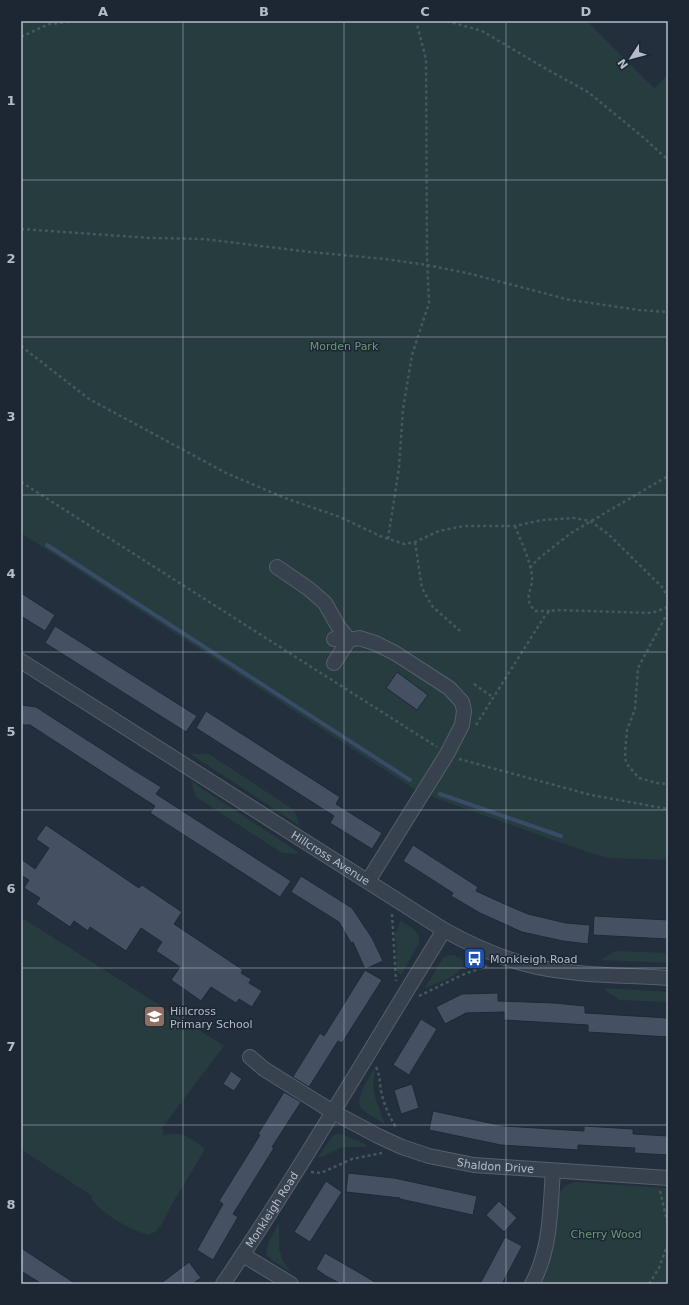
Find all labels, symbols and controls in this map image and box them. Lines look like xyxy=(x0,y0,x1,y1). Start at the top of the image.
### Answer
text: A xyxy=(98,4,108,19)
text: B xyxy=(259,4,269,19)
text: C xyxy=(420,4,430,19)
text: D xyxy=(581,4,592,19)
north arrow xyxy=(611,38,651,78)
text: N xyxy=(615,56,631,71)
text: 1 xyxy=(6,93,16,108)
text: 2 xyxy=(6,251,16,266)
park label: Morden Park xyxy=(310,340,379,353)
text: 3 xyxy=(6,409,16,424)
text: 4 xyxy=(6,566,16,581)
text: 5 xyxy=(6,724,16,739)
street label: Hillcross Avenue xyxy=(289,828,373,888)
text: 6 xyxy=(6,881,16,896)
bus stop icon: Monkleigh Road xyxy=(461,946,487,972)
place label: Monkleigh Road xyxy=(490,953,578,966)
school or university icon: Hillcross Primary School xyxy=(142,1004,168,1030)
place label: Hillcross Primary School xyxy=(170,1005,253,1031)
text: 7 xyxy=(6,1039,16,1054)
street label: Shaldon Drive xyxy=(456,1155,535,1176)
street label: Monkleigh Road xyxy=(243,1169,301,1250)
text: 8 xyxy=(6,1197,16,1212)
park label: Cherry Wood xyxy=(571,1228,641,1241)

